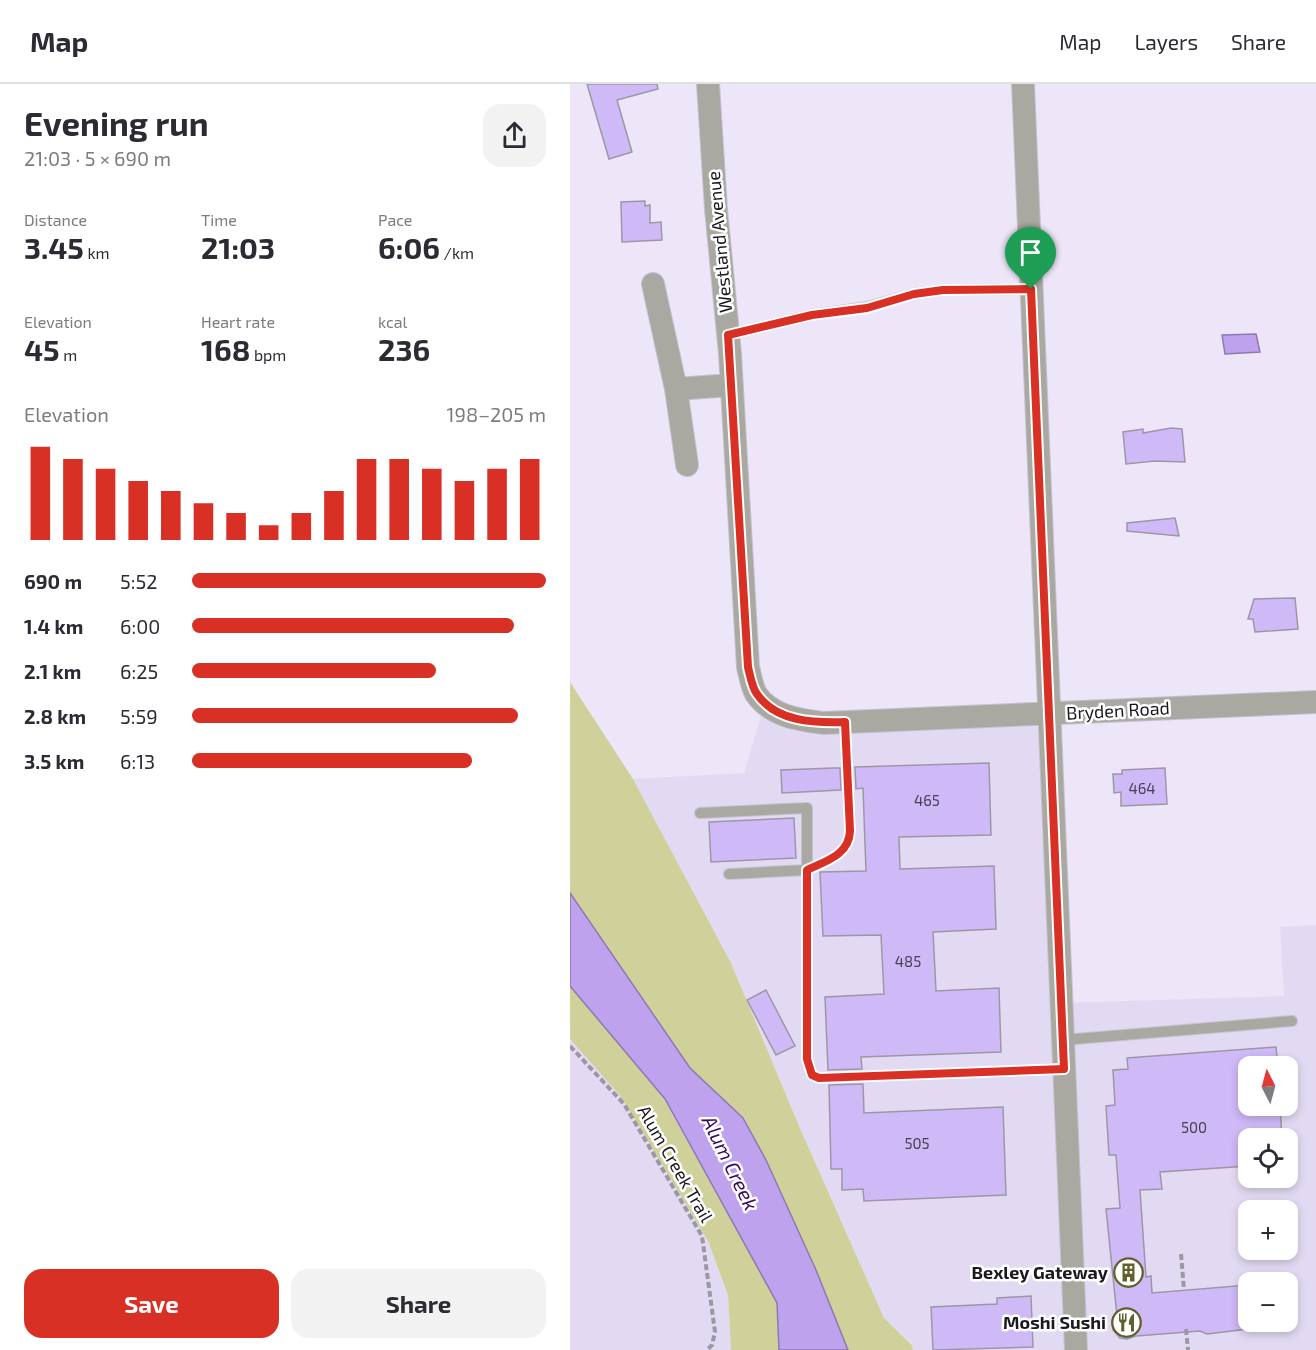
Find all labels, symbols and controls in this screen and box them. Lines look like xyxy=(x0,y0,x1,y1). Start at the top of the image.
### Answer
text: Map xyxy=(30,24,88,58)
text: Map xyxy=(1059,29,1101,54)
text: Layers xyxy=(1134,29,1198,54)
text: Share xyxy=(1231,29,1286,54)
text: Evening run xyxy=(24,103,209,143)
button: share xyxy=(483,104,546,167)
text: 21:03 · 5 × 690 m xyxy=(24,146,171,170)
street label: Westland Avenue xyxy=(702,170,736,314)
text: Distance xyxy=(24,210,87,229)
text: Time xyxy=(201,210,237,229)
text: Pace xyxy=(378,210,412,229)
pin xyxy=(1005,227,1056,289)
text: 3.45 xyxy=(24,229,84,265)
text: 21:03 xyxy=(201,229,275,265)
text: 6:06 xyxy=(378,229,440,265)
icon: arrive xyxy=(1014,236,1047,269)
text: km xyxy=(84,243,110,262)
text: /km xyxy=(440,243,474,262)
text: Elevation xyxy=(24,312,92,331)
text: Heart rate xyxy=(201,312,275,331)
text: kcal xyxy=(378,312,407,331)
text: 45 xyxy=(24,331,60,367)
text: 168 xyxy=(201,331,250,367)
text: 236 xyxy=(378,331,430,367)
text: m xyxy=(60,345,77,364)
text: bpm xyxy=(250,345,286,364)
text: Elevation xyxy=(24,402,109,426)
text: 198–205 m xyxy=(447,402,546,426)
text: 690 m xyxy=(24,569,82,593)
text: 5:52 xyxy=(120,569,157,593)
text: 1.4 km xyxy=(24,614,83,638)
text: 6:00 xyxy=(120,614,160,638)
text: 2.1 km xyxy=(24,659,81,683)
text: 6:25 xyxy=(120,659,158,683)
street label: Bryden Road xyxy=(1066,696,1170,724)
text: 2.8 km xyxy=(24,704,86,728)
text: 5:59 xyxy=(120,704,158,728)
text: 3.5 km xyxy=(24,749,84,773)
text: 6:13 xyxy=(120,749,155,773)
house number: 464 xyxy=(1128,779,1156,797)
house number: 465 xyxy=(914,791,940,809)
house number: 485 xyxy=(895,952,921,970)
north arrow xyxy=(1238,1056,1298,1116)
map controls xyxy=(1238,1056,1298,1332)
street label: Alum Creek Trail xyxy=(633,1101,719,1226)
water label: Alum Creek xyxy=(697,1110,764,1214)
house number: 500 xyxy=(1181,1118,1207,1136)
button: locate xyxy=(1238,1128,1298,1188)
house number: 505 xyxy=(904,1134,930,1152)
button: + xyxy=(1238,1200,1298,1260)
building icon: Bexley Gateway xyxy=(1113,1257,1145,1289)
place label: Bexley Gateway xyxy=(972,1261,1109,1283)
button: Save xyxy=(24,1269,279,1338)
button: Share xyxy=(291,1269,546,1338)
button: − xyxy=(1238,1272,1298,1332)
restaurant icon: Moshi Sushi xyxy=(1111,1307,1143,1339)
place label: Moshi Sushi xyxy=(1003,1311,1106,1333)

